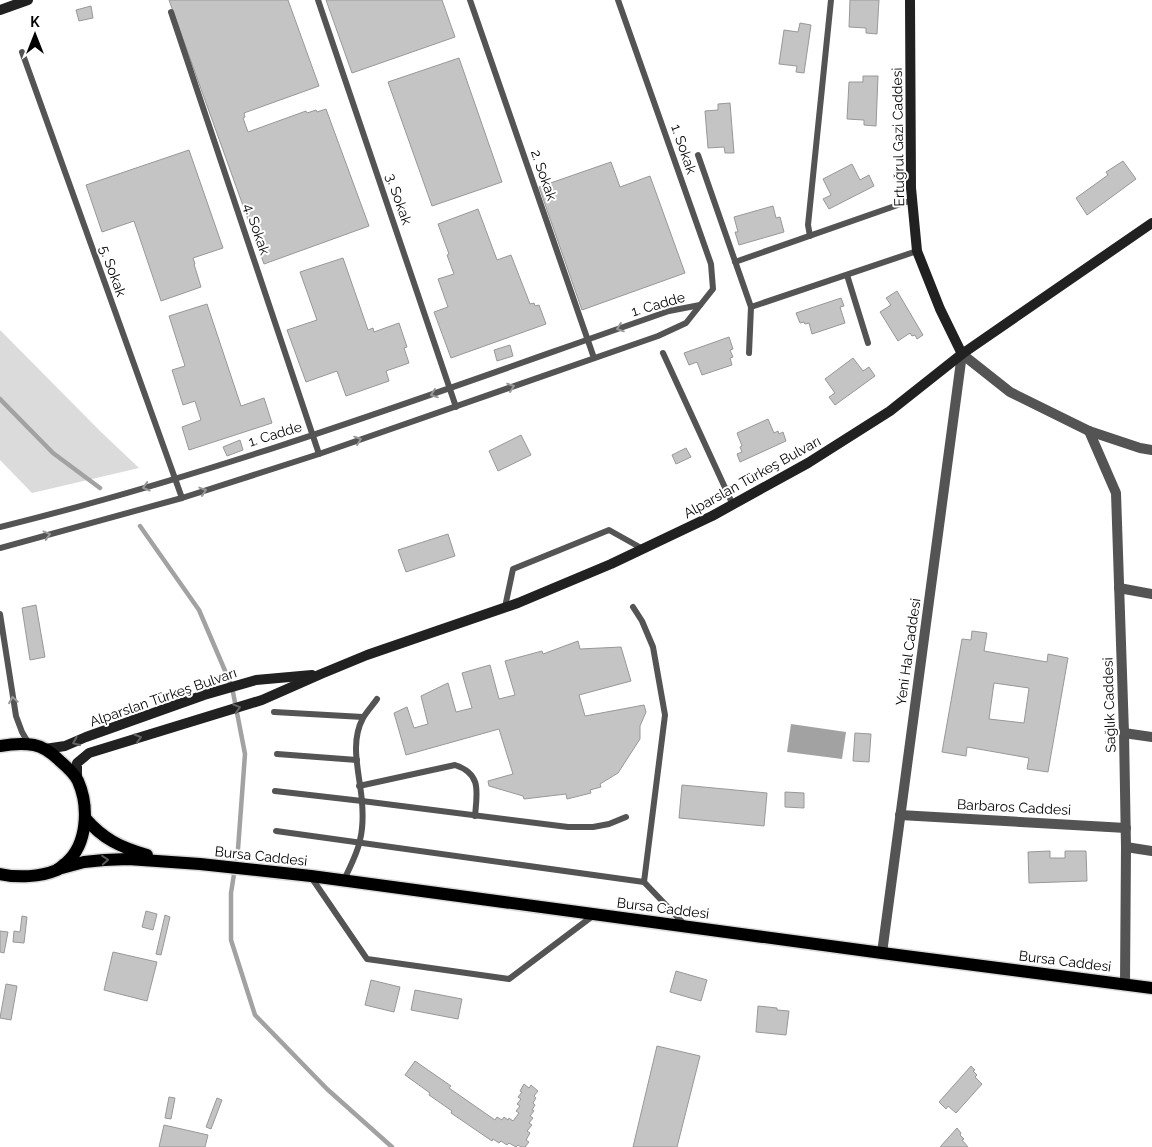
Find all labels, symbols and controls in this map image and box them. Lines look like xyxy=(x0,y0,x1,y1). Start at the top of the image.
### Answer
north arrow xyxy=(10,10,60,60)
text: K xyxy=(30,14,40,30)
street label: Ertuğrul Gazi Caddesi xyxy=(889,67,907,207)
street label: 1. Sokak xyxy=(668,122,700,176)
street label: 2. Sokak xyxy=(528,147,560,203)
street label: 3. Sokak xyxy=(383,171,415,227)
street label: 4. Sokak xyxy=(241,201,273,257)
street label: 5. Sokak xyxy=(96,243,130,299)
street label: 1. Cadde xyxy=(629,289,687,319)
one-way arrow xyxy=(616,323,625,333)
one-way arrow xyxy=(507,383,515,393)
one-way arrow xyxy=(430,389,438,399)
street label: 1. Cadde xyxy=(246,418,304,450)
street label: Alparslan Türkeş Bulvarı xyxy=(681,433,823,521)
one-way arrow xyxy=(353,436,362,446)
one-way arrow xyxy=(142,481,150,491)
one-way arrow xyxy=(199,487,207,497)
one-way arrow xyxy=(43,530,51,541)
street label: Yeni Hal Caddesi xyxy=(893,597,923,707)
street label: Sağlık Caddesi xyxy=(1099,657,1119,753)
street label: Alparslan Türkeş Bulvarı xyxy=(87,664,239,730)
one-way arrow xyxy=(9,695,19,704)
one-way arrow xyxy=(233,704,241,714)
one-way arrow xyxy=(134,733,142,743)
one-way arrow xyxy=(72,735,81,746)
street label: Barbaros Caddesi xyxy=(957,796,1071,818)
street label: Bursa Caddesi xyxy=(214,843,308,869)
one-way arrow xyxy=(102,855,110,866)
street label: Bursa Caddesi xyxy=(616,894,710,922)
street label: Bursa Caddesi xyxy=(1018,947,1112,975)

